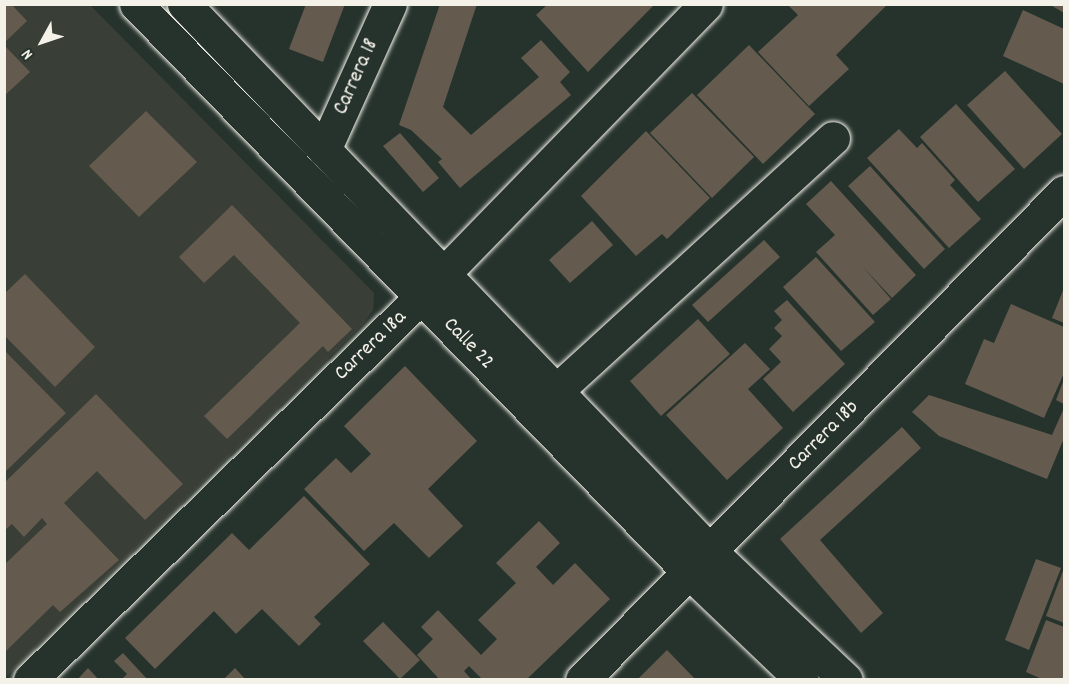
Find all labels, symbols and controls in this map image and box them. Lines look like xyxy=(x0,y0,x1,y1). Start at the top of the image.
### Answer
north arrow xyxy=(12,12,72,72)
street label: Carrera 18 xyxy=(329,35,385,119)
text: N xyxy=(16,43,39,64)
street label: Carrera 18a xyxy=(330,306,412,386)
street label: Calle 22 xyxy=(437,313,499,375)
street label: Carrera 18b xyxy=(783,395,865,477)

